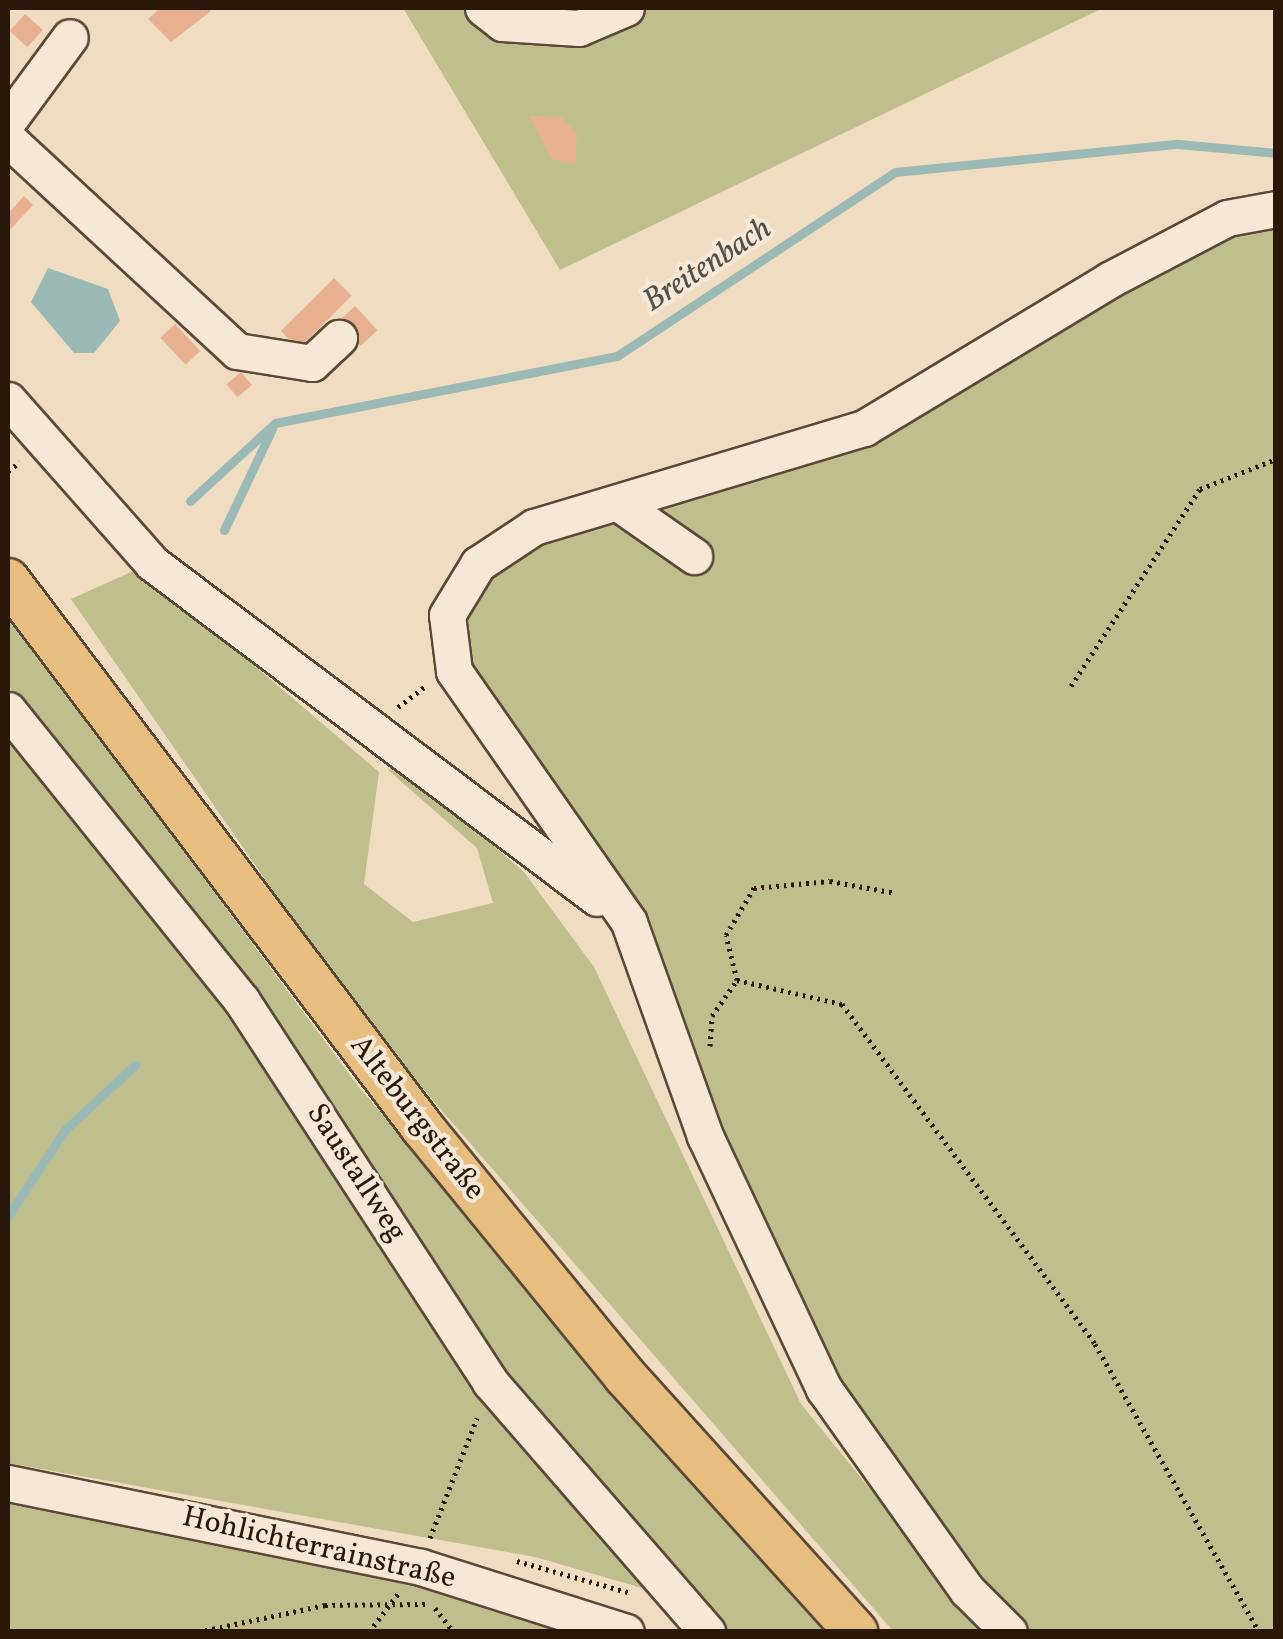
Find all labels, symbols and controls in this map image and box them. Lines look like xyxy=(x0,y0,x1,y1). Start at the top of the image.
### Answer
water label: Breitenbach xyxy=(637,210,779,322)
street label: Alteburgstraße xyxy=(342,1029,492,1207)
street label: Saustallweg xyxy=(298,1097,414,1249)
street label: Hohlichterrainstraße xyxy=(179,1499,459,1597)

